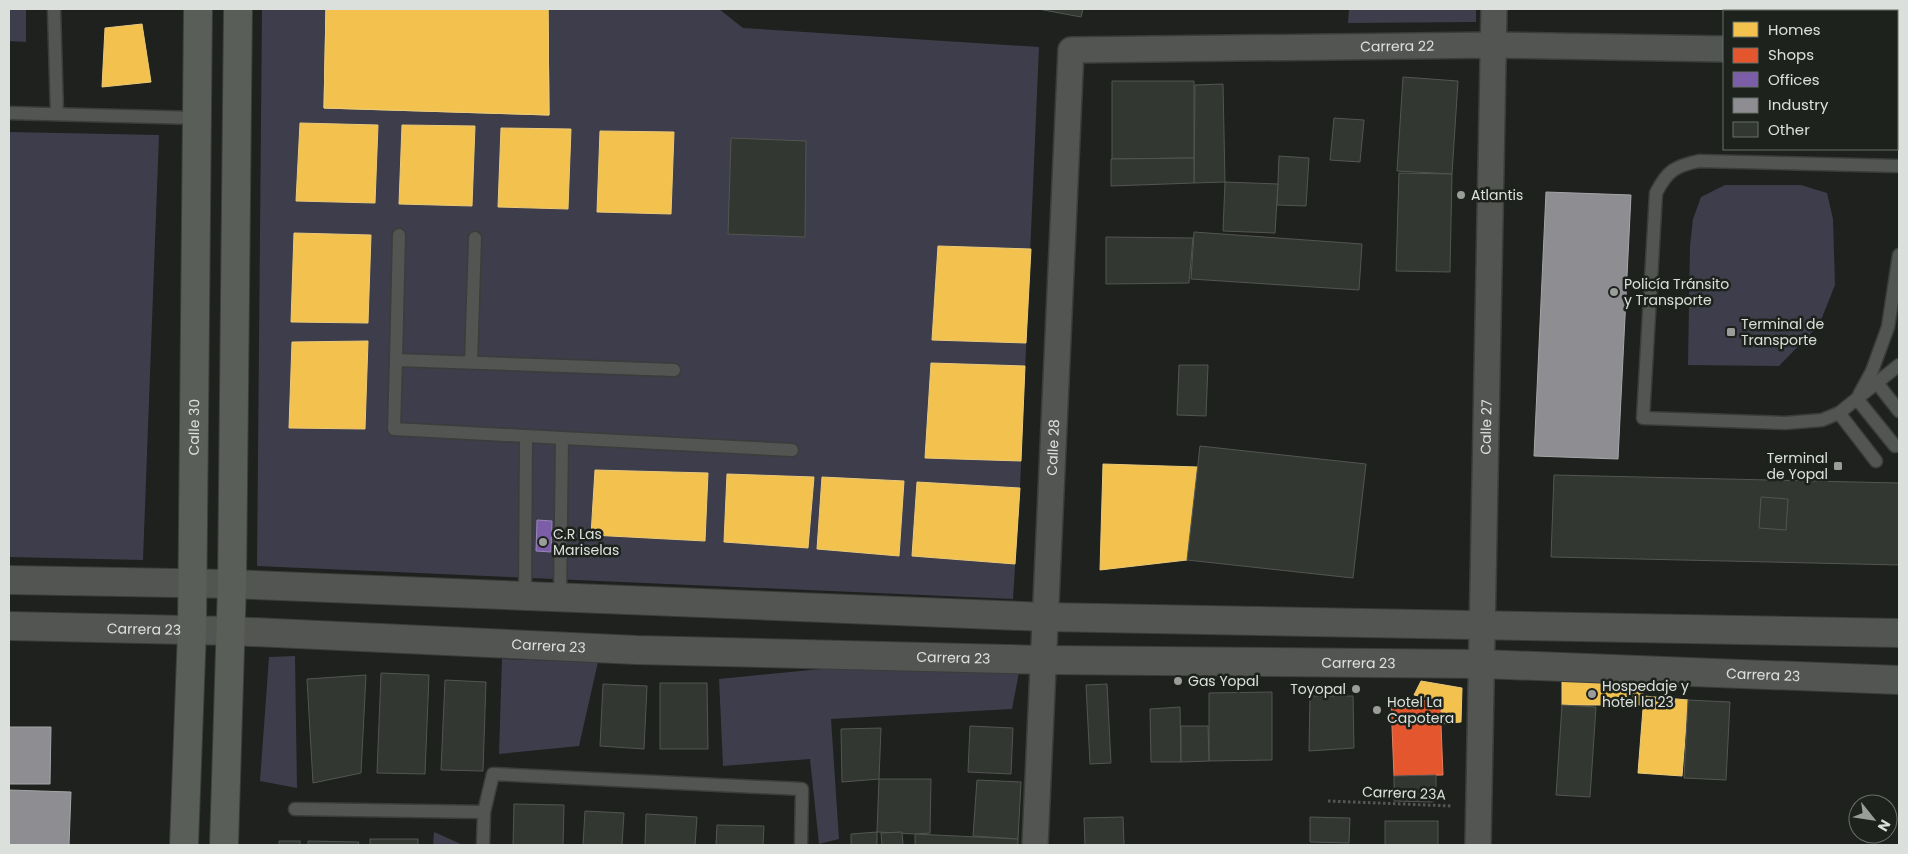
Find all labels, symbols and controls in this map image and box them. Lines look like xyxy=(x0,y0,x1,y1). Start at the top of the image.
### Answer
legend xyxy=(1723,10,1898,150)
text: Homes xyxy=(1768,19,1821,40)
street label: Carrera 22 xyxy=(1360,36,1434,57)
text: Shops xyxy=(1768,44,1814,65)
text: Offices xyxy=(1768,69,1820,90)
text: Industry xyxy=(1768,94,1829,115)
text: Other xyxy=(1768,119,1810,140)
place label: Atlantis xyxy=(1471,185,1523,205)
marker: Atlantis xyxy=(1455,189,1467,201)
place label: Policía Tránsito y Transporte xyxy=(1624,274,1729,310)
marker: Policía Tránsito y Transporte xyxy=(1608,286,1620,298)
place label: Terminal de Transporte xyxy=(1741,314,1824,350)
marker: Terminal de Transporte xyxy=(1725,326,1737,338)
street label: Calle 30 xyxy=(184,399,204,456)
street label: Calle 27 xyxy=(1475,399,1497,455)
street label: Calle 28 xyxy=(1042,419,1064,476)
place label: Terminal de Yopal xyxy=(1767,448,1828,484)
marker: Terminal de Yopal xyxy=(1832,460,1844,472)
place label: C.R Las Mariselas xyxy=(553,524,619,560)
marker: C.R Las Mariselas xyxy=(537,536,549,548)
street label: Carrera 23 xyxy=(107,618,181,640)
street label: Carrera 23 xyxy=(511,634,586,658)
street label: Carrera 23 xyxy=(916,647,991,669)
street label: Carrera 23 xyxy=(1321,653,1396,673)
street label: Carrera 23 xyxy=(1726,663,1801,686)
place label: Gas Yopal xyxy=(1188,671,1259,691)
marker: Gas Yopal xyxy=(1172,675,1184,687)
place label: Hospedaje y hotel la 23 xyxy=(1602,676,1689,712)
place label: Toyopal xyxy=(1290,679,1346,699)
marker: Toyopal xyxy=(1350,683,1362,695)
marker: Hospedaje y hotel la 23 xyxy=(1586,688,1598,700)
place label: Hotel La Capotera xyxy=(1387,692,1454,728)
marker: Hotel La Capotera xyxy=(1371,704,1383,716)
street label: Carrera 23A xyxy=(1362,782,1446,804)
north arrow xyxy=(1848,794,1898,844)
text: N xyxy=(1873,816,1896,835)

